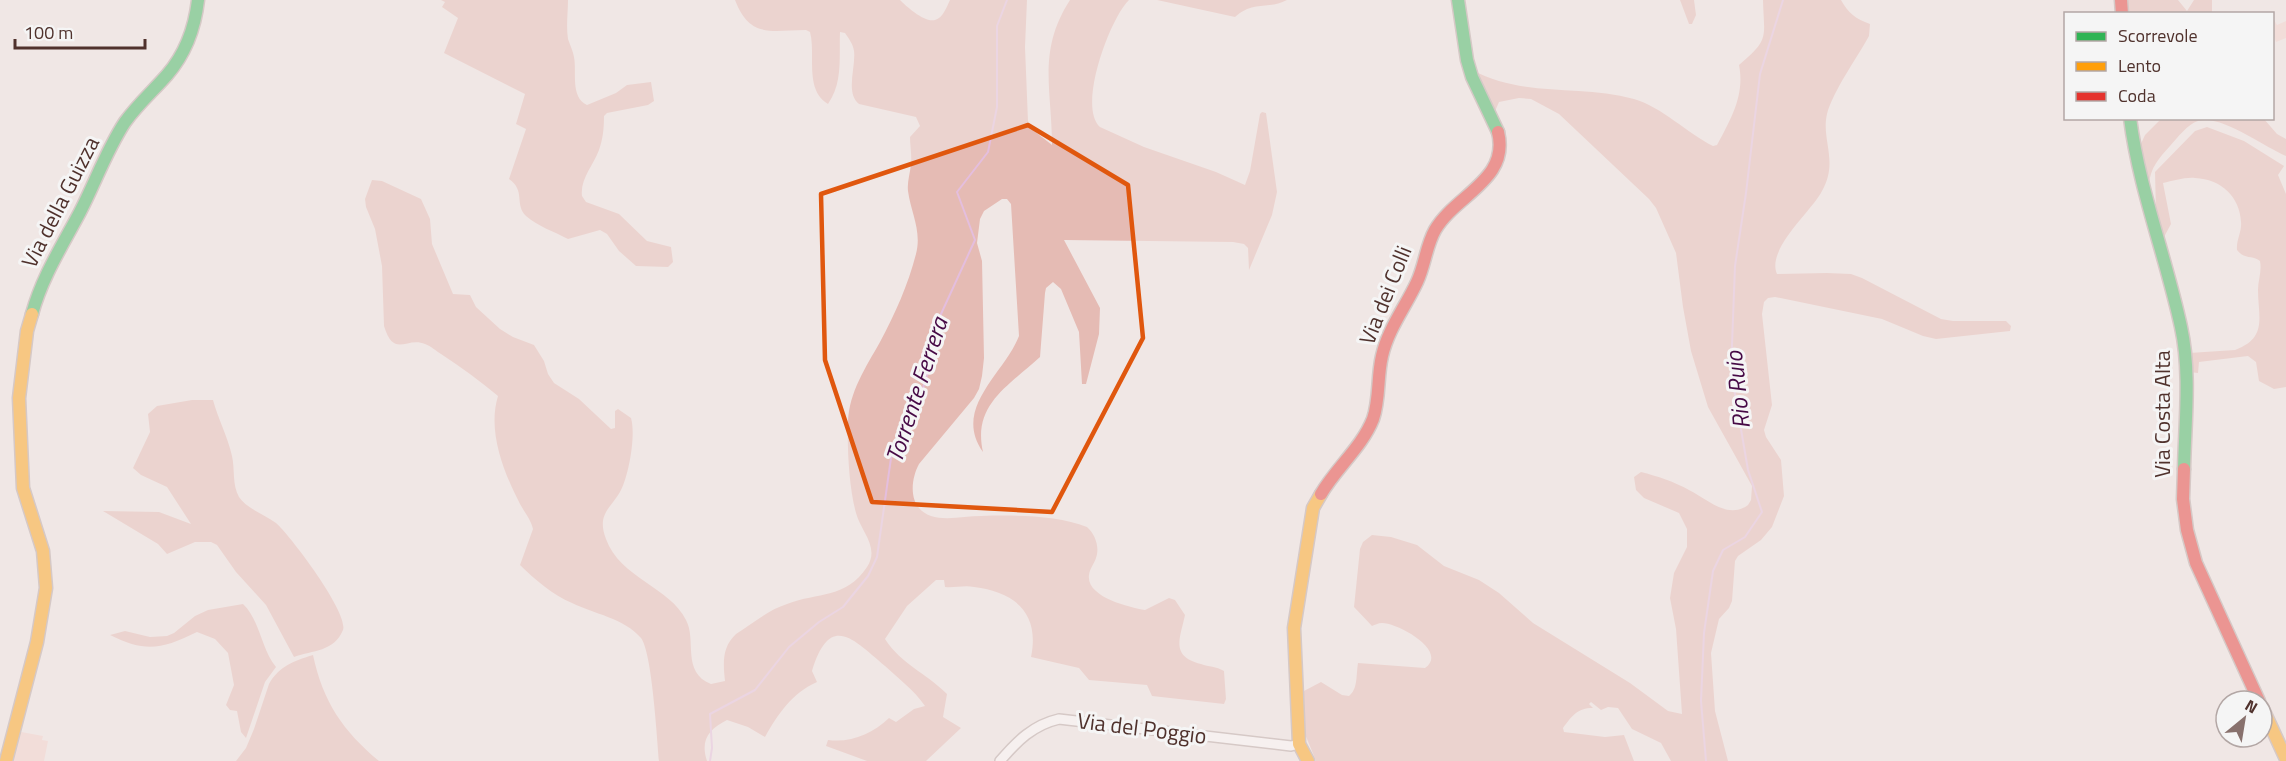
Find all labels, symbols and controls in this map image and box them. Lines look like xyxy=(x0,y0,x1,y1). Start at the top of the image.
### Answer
scale bar xyxy=(15,12,146,50)
legend xyxy=(2064,12,2274,120)
text: 100 m xyxy=(24,19,73,46)
text: Scorrevole xyxy=(2118,22,2197,49)
text: Lento xyxy=(2118,52,2161,79)
text: Coda xyxy=(2118,82,2156,109)
street label: Via della Guizza xyxy=(12,130,108,274)
street label: Via dei Colli xyxy=(1350,240,1420,350)
water label: Torrente Ferrera xyxy=(876,311,957,467)
water label: Rio Ruio xyxy=(1715,348,1759,431)
street label: Via Costa Alta xyxy=(2145,350,2179,478)
north arrow xyxy=(2214,689,2274,749)
text: N xyxy=(2241,693,2262,719)
street label: Via del Poggio xyxy=(1076,703,1208,753)

